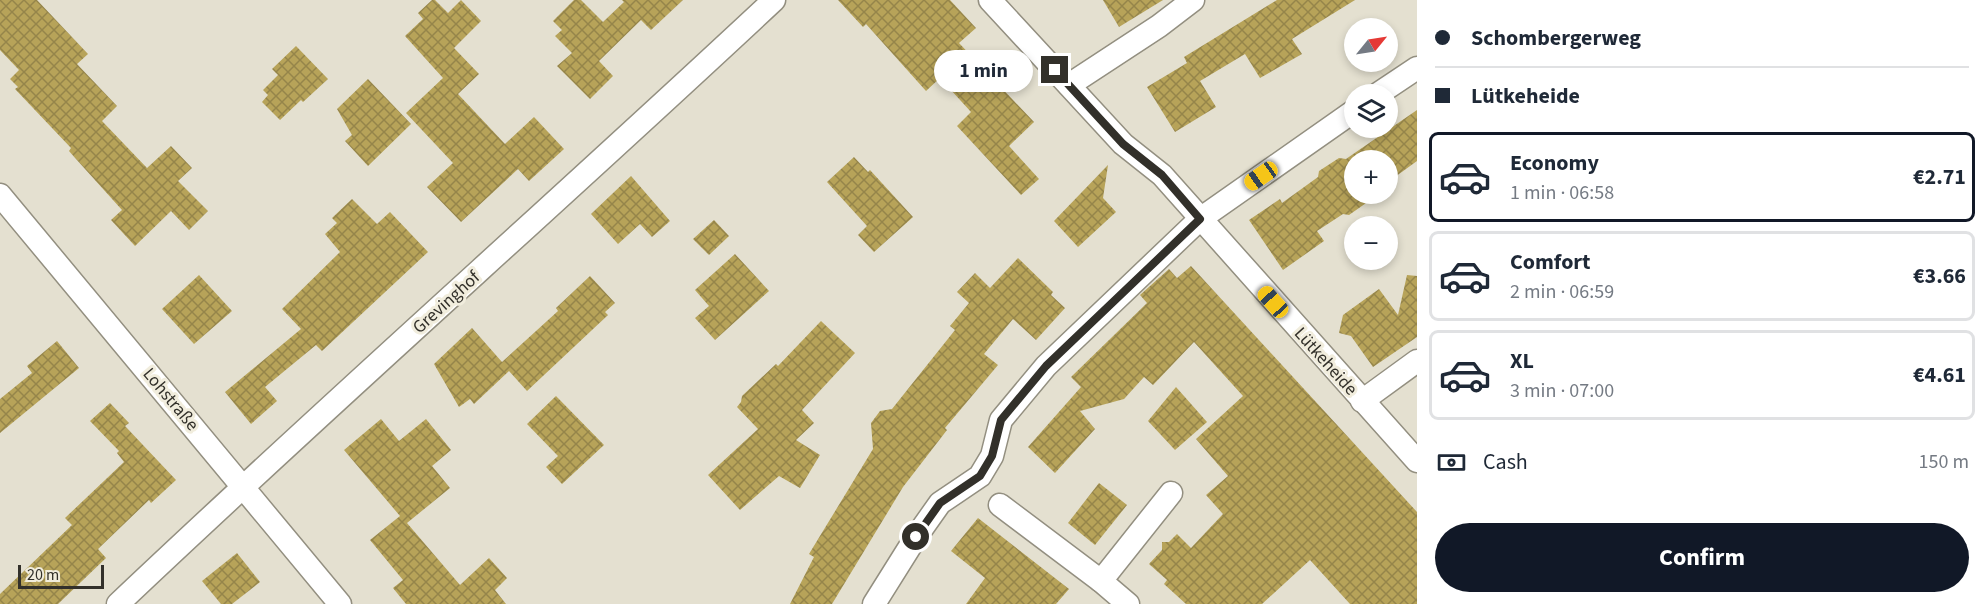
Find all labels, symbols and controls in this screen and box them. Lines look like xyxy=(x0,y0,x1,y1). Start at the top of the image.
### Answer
north arrow xyxy=(1344,18,1398,72)
map controls xyxy=(1344,18,1398,270)
text: Schombergerweg xyxy=(1471,22,1641,54)
callout: 1 min xyxy=(935,49,1034,91)
route end xyxy=(1041,56,1068,83)
text: 1 min xyxy=(959,57,1008,85)
text: Lütkeheide xyxy=(1471,80,1580,112)
button: layers xyxy=(1344,84,1398,138)
text: Economy xyxy=(1510,147,1599,179)
button: + xyxy=(1344,150,1398,204)
icon: car xyxy=(1438,150,1492,204)
car xyxy=(1241,158,1281,194)
text: €2.71 xyxy=(1913,161,1966,193)
text: 1 min · 06:58 xyxy=(1510,179,1614,207)
button: − xyxy=(1344,216,1398,270)
text: Comfort xyxy=(1510,246,1591,278)
icon: car xyxy=(1438,249,1492,303)
text: €3.66 xyxy=(1913,260,1966,292)
street label: Grevinghof xyxy=(407,265,486,339)
text: 2 min · 06:59 xyxy=(1510,278,1614,306)
car xyxy=(1254,283,1292,321)
street label: Lütkeheide xyxy=(1288,322,1363,401)
text: XL xyxy=(1510,345,1534,377)
icon: car xyxy=(1438,348,1492,402)
text: €4.61 xyxy=(1913,359,1966,391)
street label: Lohstraße xyxy=(137,362,205,436)
text: 3 min · 07:00 xyxy=(1510,377,1614,405)
icon: cash xyxy=(1435,446,1468,479)
text: Cash xyxy=(1483,446,1528,478)
text: 150 m xyxy=(1919,448,1969,476)
route start xyxy=(902,523,929,550)
button: Confirm xyxy=(1435,523,1969,592)
scale bar xyxy=(18,562,104,590)
text: 20 m xyxy=(27,564,59,586)

